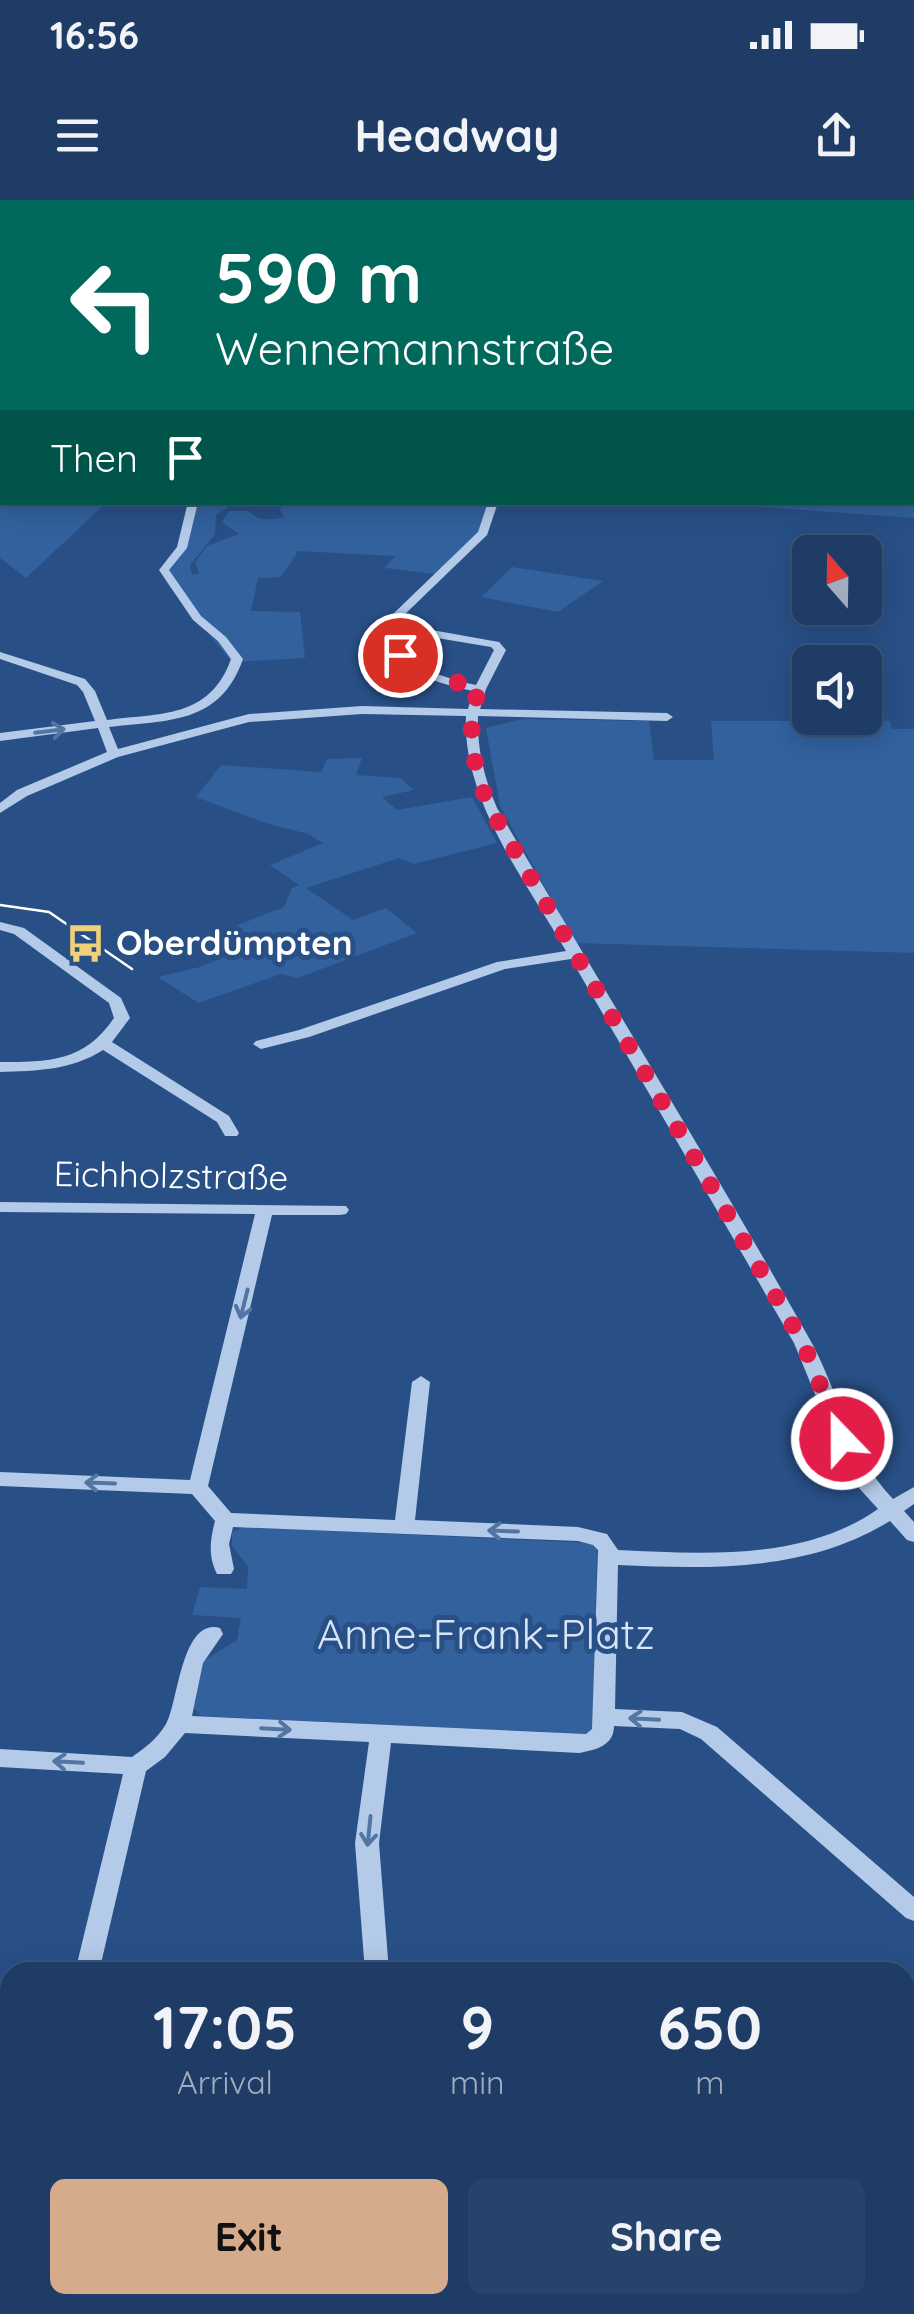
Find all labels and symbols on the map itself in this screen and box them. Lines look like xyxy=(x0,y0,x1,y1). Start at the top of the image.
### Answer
north arrow xyxy=(792,535,882,625)
pin xyxy=(358,613,443,698)
one-way arrow xyxy=(34,721,66,740)
place label: Oberdümpten xyxy=(116,920,353,964)
bus stop icon: Oberdümpten xyxy=(65,922,107,964)
street label: Eichholzstraße xyxy=(53,1151,289,1199)
one-way arrow xyxy=(234,1287,252,1319)
position arrow xyxy=(790,1387,894,1491)
one-way arrow xyxy=(85,1474,117,1493)
one-way arrow xyxy=(487,1521,519,1540)
park label: Anne-Frank-Platz xyxy=(317,1607,655,1660)
one-way arrow xyxy=(628,1709,660,1728)
one-way arrow xyxy=(260,1720,292,1739)
one-way arrow xyxy=(53,1752,85,1771)
one-way arrow xyxy=(359,1814,378,1846)

